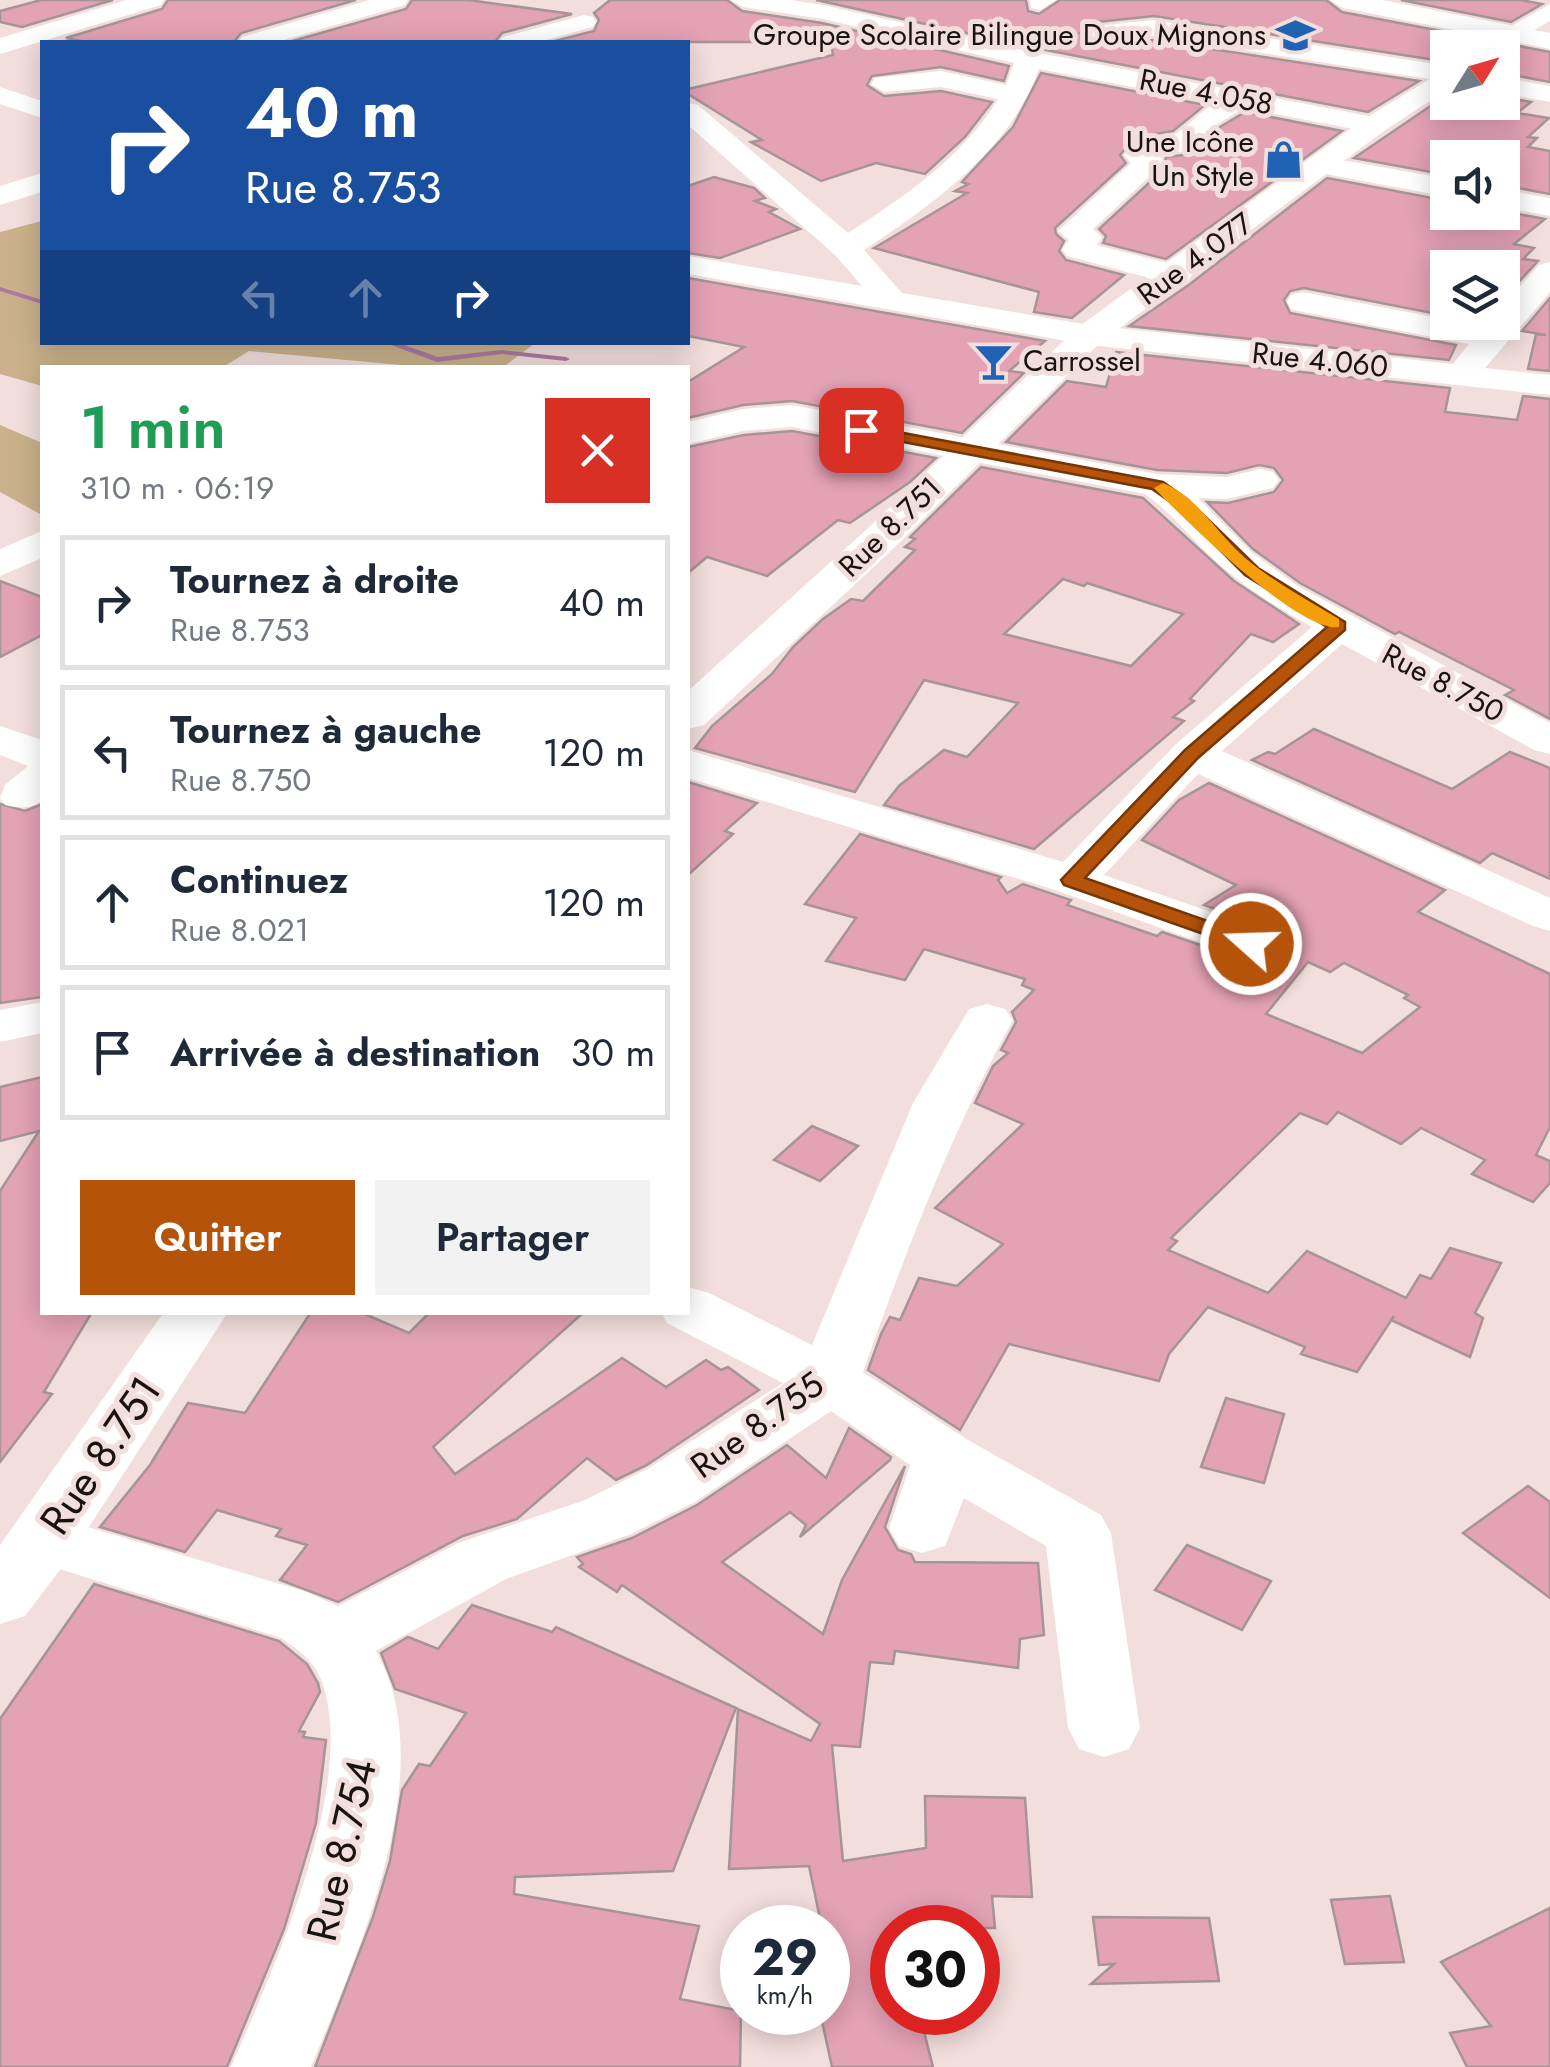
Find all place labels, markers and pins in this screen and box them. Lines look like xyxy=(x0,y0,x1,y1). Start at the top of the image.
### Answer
place label: Groupe Scolaire Bilingue Doux Mignons xyxy=(753,13,1266,56)
school or university icon: Groupe Scolaire Bilingue Doux Mignons xyxy=(1275,14,1317,56)
place label: Une Icône Un Style xyxy=(1126,120,1254,197)
shop icon: Une Icône Un Style xyxy=(1263,138,1305,180)
place label: Carrossel xyxy=(1023,339,1141,382)
bar icon: Carrossel xyxy=(972,340,1014,382)
pin xyxy=(819,388,904,473)

